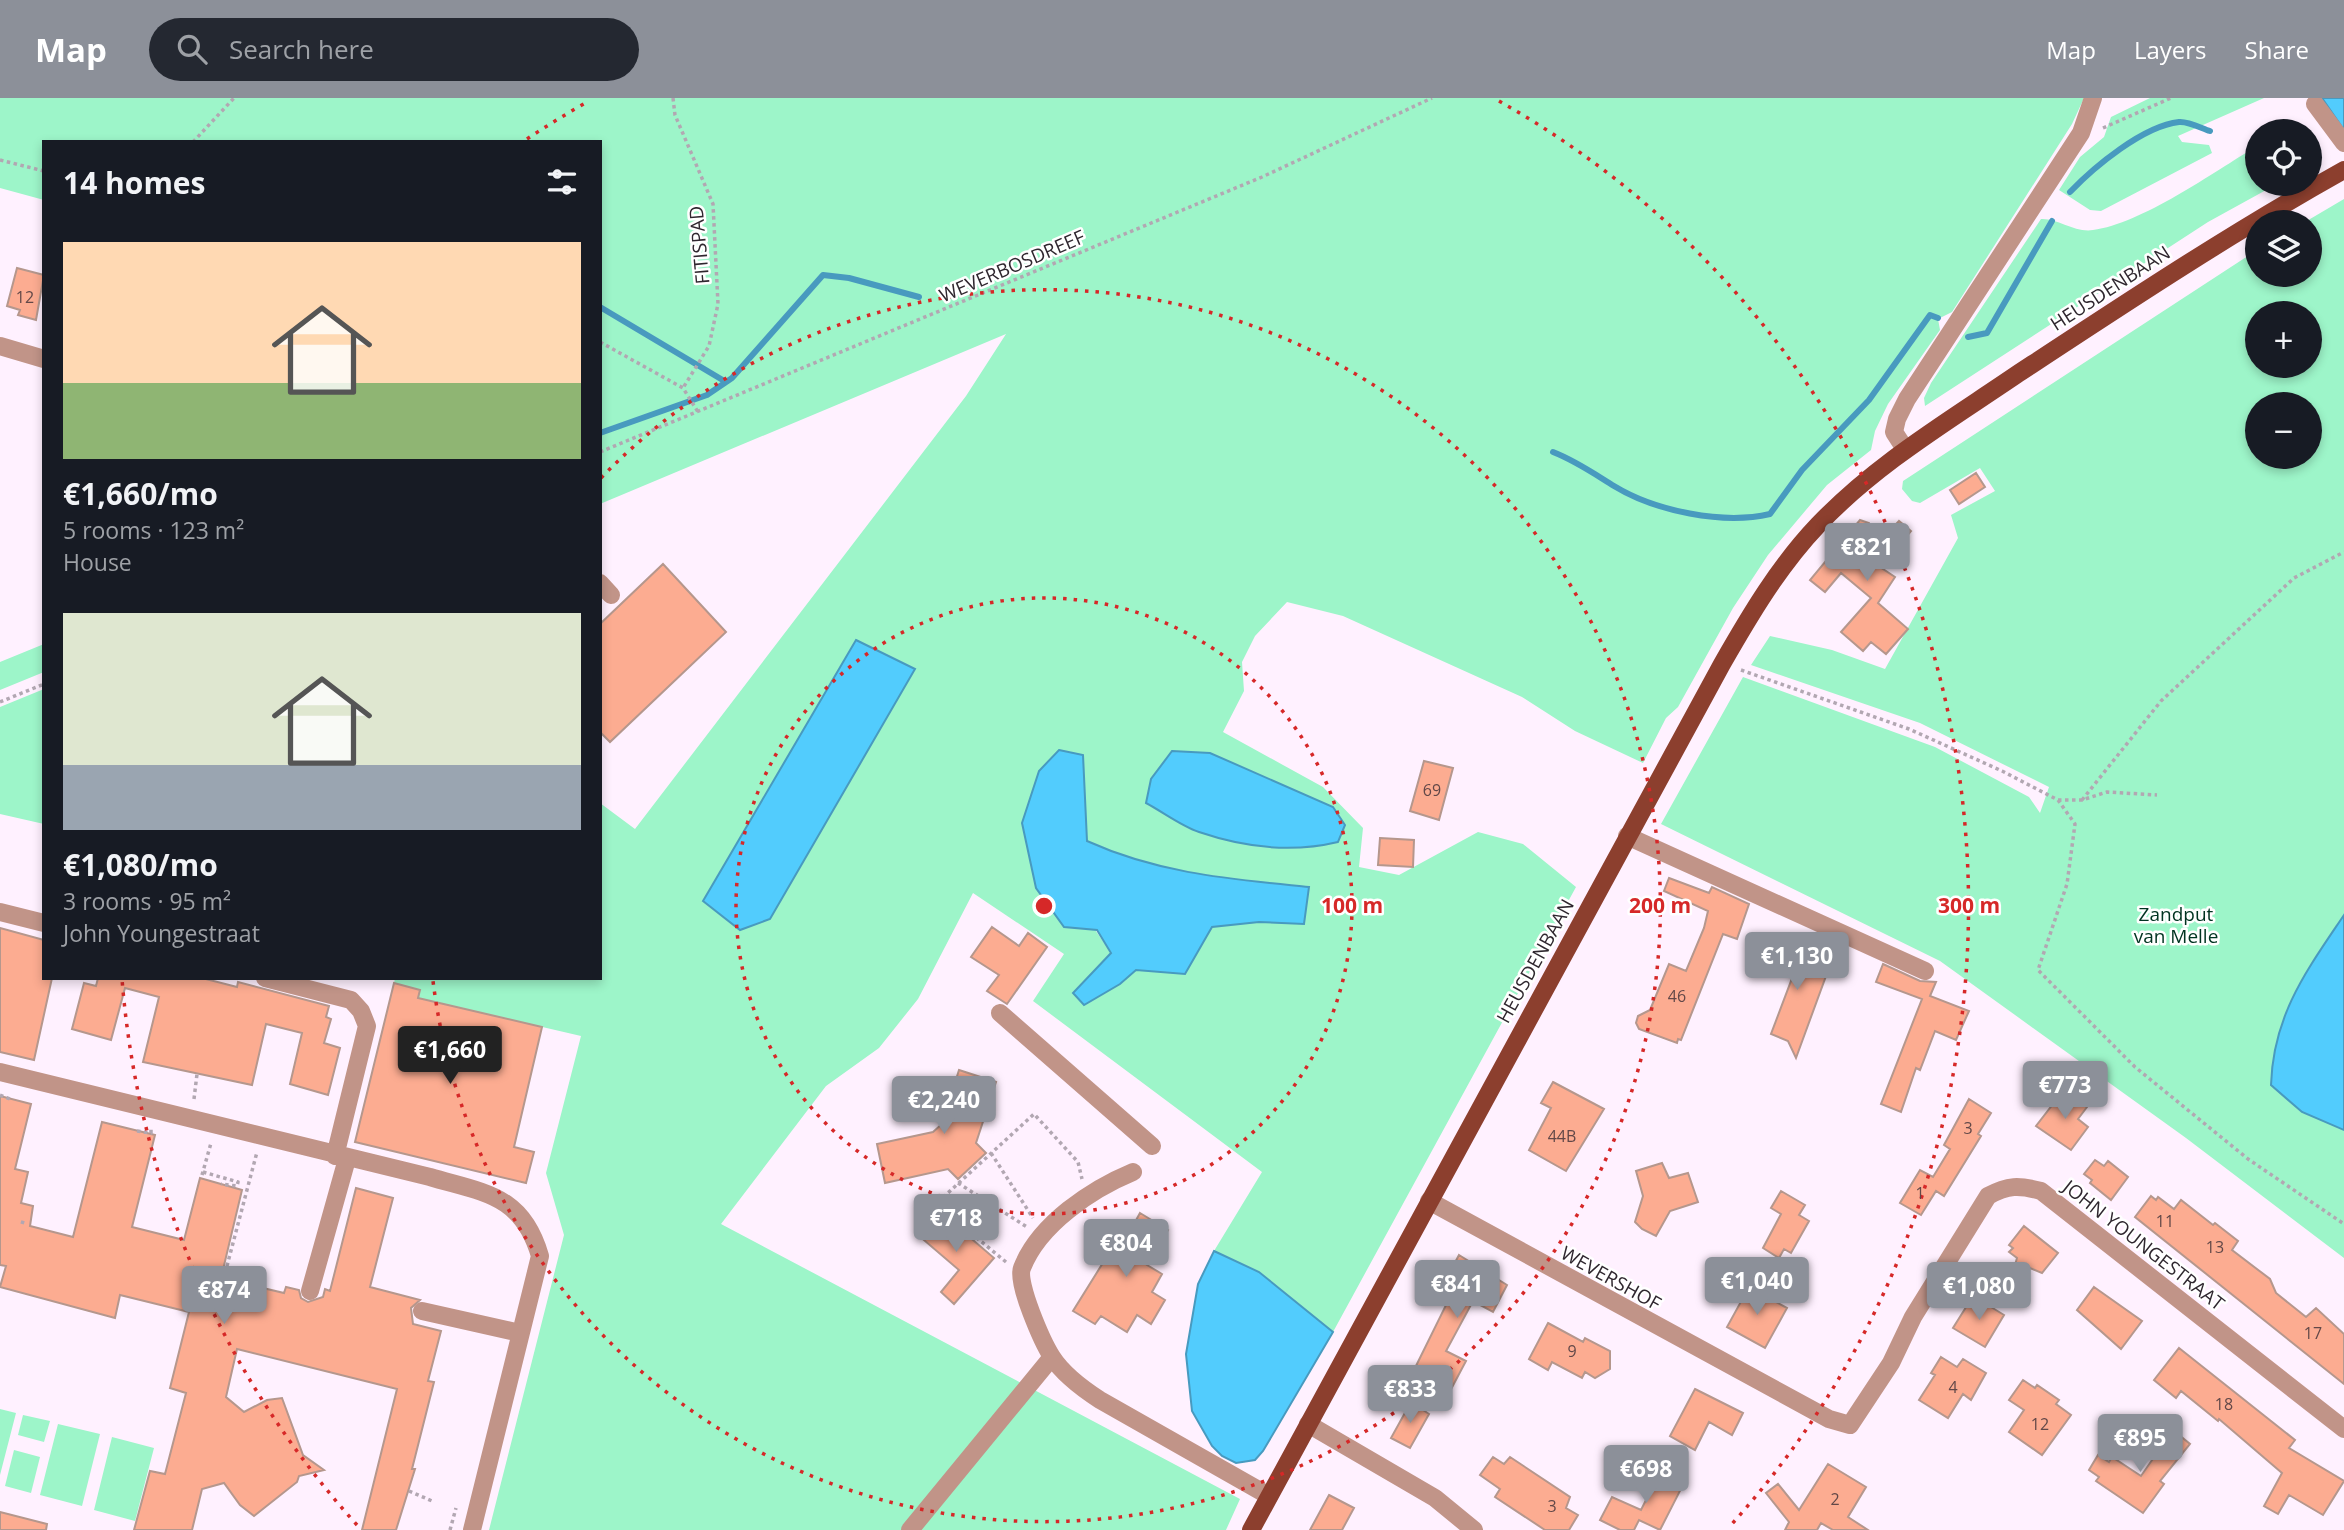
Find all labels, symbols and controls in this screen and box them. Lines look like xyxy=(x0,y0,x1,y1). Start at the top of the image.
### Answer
search box xyxy=(149,18,639,81)
text: Map xyxy=(35,27,107,72)
icon: search xyxy=(173,30,211,68)
text: Search here xyxy=(229,31,374,67)
text: Map xyxy=(2046,33,2096,66)
text: Layers xyxy=(2134,33,2207,66)
text: Share xyxy=(2245,33,2309,66)
map controls xyxy=(2245,119,2322,469)
button: locate xyxy=(2245,119,2322,196)
text: 14 homes xyxy=(63,162,206,203)
icon: filters xyxy=(543,163,581,201)
street label: FITISPAD xyxy=(683,205,715,285)
button: layers xyxy=(2245,210,2322,287)
street label: WEVERBOSDREEF xyxy=(935,224,1089,308)
street label: HEUSDENBAAN xyxy=(2045,239,2175,337)
house number: 12 xyxy=(16,286,34,308)
icon: home xyxy=(259,287,385,413)
button: + xyxy=(2245,301,2322,378)
button: − xyxy=(2245,392,2322,469)
text: €1,660/mo xyxy=(63,473,218,514)
text: 5 rooms · 123 m² xyxy=(63,514,244,546)
pin: €821 xyxy=(1826,524,1908,583)
text: €821 xyxy=(1841,530,1893,562)
text: House xyxy=(63,546,132,578)
icon: home xyxy=(259,658,385,784)
house number: 69 xyxy=(1423,779,1441,801)
text: €1,080/mo xyxy=(63,844,218,885)
text: 3 rooms · 95 m² xyxy=(63,885,231,917)
text: 100 m xyxy=(1321,891,1383,919)
text: 200 m xyxy=(1629,891,1691,919)
text: 300 m xyxy=(1938,891,2000,919)
centre of rings xyxy=(1032,894,1056,918)
street label: HEUSDENBAAN xyxy=(1490,894,1580,1028)
park label: Zandput van Melle xyxy=(2134,901,2218,949)
text: John Youngestraat xyxy=(63,917,260,949)
pin: €1,130 xyxy=(1740,932,1854,992)
text: €1,130 xyxy=(1761,939,1833,971)
house number: 46 xyxy=(1668,985,1686,1007)
pin: €1,660 xyxy=(393,1026,507,1086)
text: €1,660 xyxy=(414,1033,486,1065)
pin: €773 xyxy=(2024,1062,2106,1121)
text: €773 xyxy=(2039,1068,2091,1100)
pin: €2,240 xyxy=(887,1076,1001,1136)
text: €2,240 xyxy=(908,1083,980,1115)
house number: 3 xyxy=(1963,1117,1973,1139)
house number: 44B xyxy=(1548,1125,1576,1147)
street label: JOHN YOUNGESTRAAT xyxy=(2056,1173,2230,1317)
house number: 1 xyxy=(1915,1182,1925,1204)
pin: €718 xyxy=(915,1194,997,1254)
text: €718 xyxy=(930,1201,982,1233)
house number: 11 xyxy=(2156,1210,2174,1232)
pin: €804 xyxy=(1085,1220,1167,1279)
text: €804 xyxy=(1100,1226,1152,1258)
house number: 13 xyxy=(2206,1236,2224,1258)
street label: WEVERSHOF xyxy=(1556,1240,1666,1316)
pin: €1,040 xyxy=(1700,1258,1814,1317)
pin: €841 xyxy=(1416,1260,1498,1320)
pin: €1,080 xyxy=(1922,1262,2036,1322)
text: €1,040 xyxy=(1721,1264,1793,1296)
pin: €874 xyxy=(183,1266,265,1326)
text: €841 xyxy=(1431,1267,1483,1299)
text: €1,080 xyxy=(1943,1269,2015,1301)
text: €874 xyxy=(198,1273,250,1305)
house number: 17 xyxy=(2304,1322,2322,1344)
house number: 9 xyxy=(1567,1340,1577,1362)
pin: €833 xyxy=(1369,1366,1451,1425)
text: €833 xyxy=(1384,1372,1436,1404)
house number: 4 xyxy=(1948,1376,1958,1398)
house number: 18 xyxy=(2215,1393,2233,1415)
house number: 12 xyxy=(2031,1413,2049,1435)
pin: €895 xyxy=(2099,1414,2181,1474)
text: €895 xyxy=(2114,1421,2166,1453)
pin: €698 xyxy=(1605,1446,1687,1505)
text: €698 xyxy=(1620,1452,1672,1484)
house number: 2 xyxy=(1830,1488,1840,1510)
house number: 3 xyxy=(1547,1495,1557,1517)

